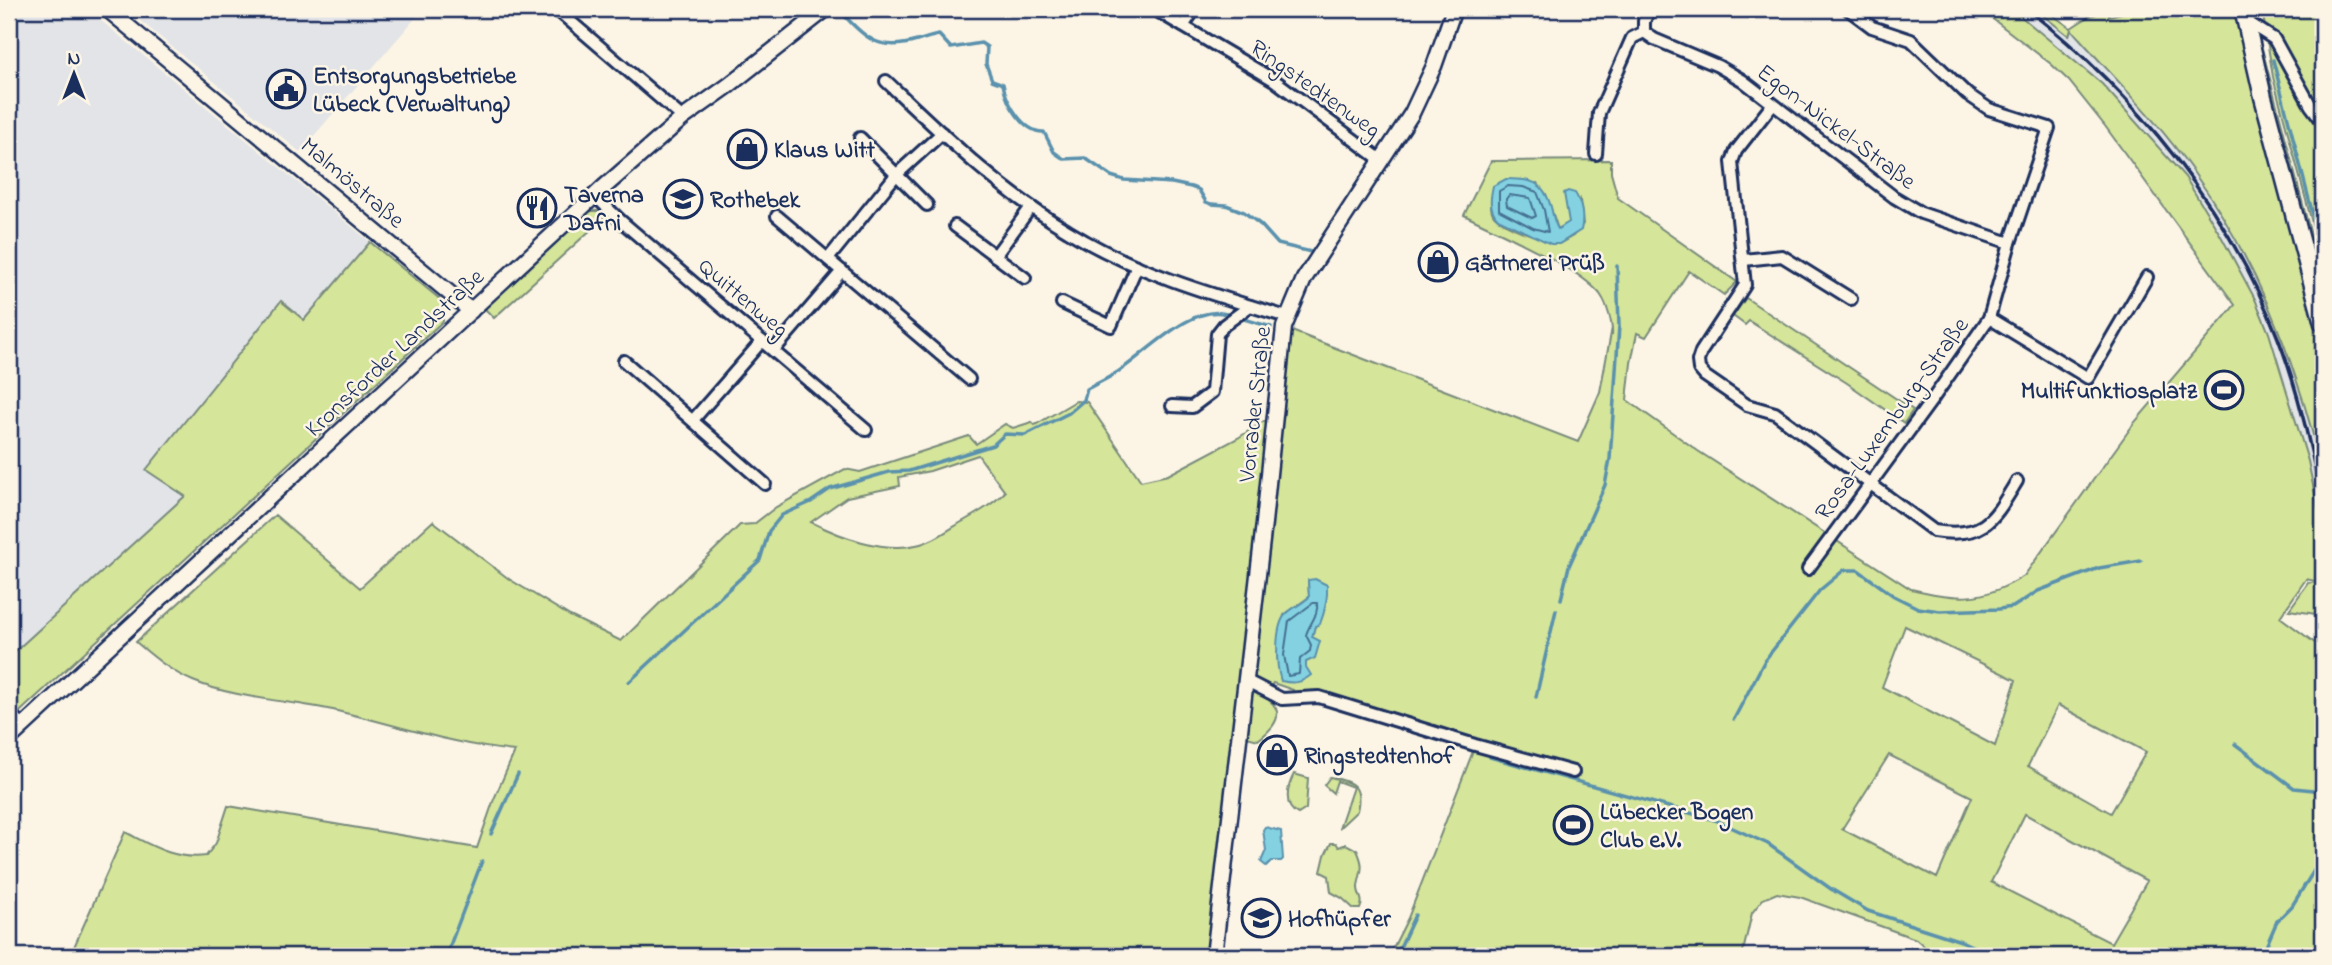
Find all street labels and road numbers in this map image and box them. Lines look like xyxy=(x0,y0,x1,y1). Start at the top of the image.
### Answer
street label: Ringstedtenweg xyxy=(1242,32,1387,148)
street label: Egon-Nickel-Straße xyxy=(1749,56,1923,200)
street label: Malmöstraße xyxy=(292,130,411,238)
street label: Quittenweg xyxy=(689,250,796,347)
street label: Kronsforder Landstraße xyxy=(298,261,493,446)
street label: Rosa-Luxemburg-Straße xyxy=(1807,311,1979,528)
street label: Vorrader Straße xyxy=(1231,324,1282,485)

